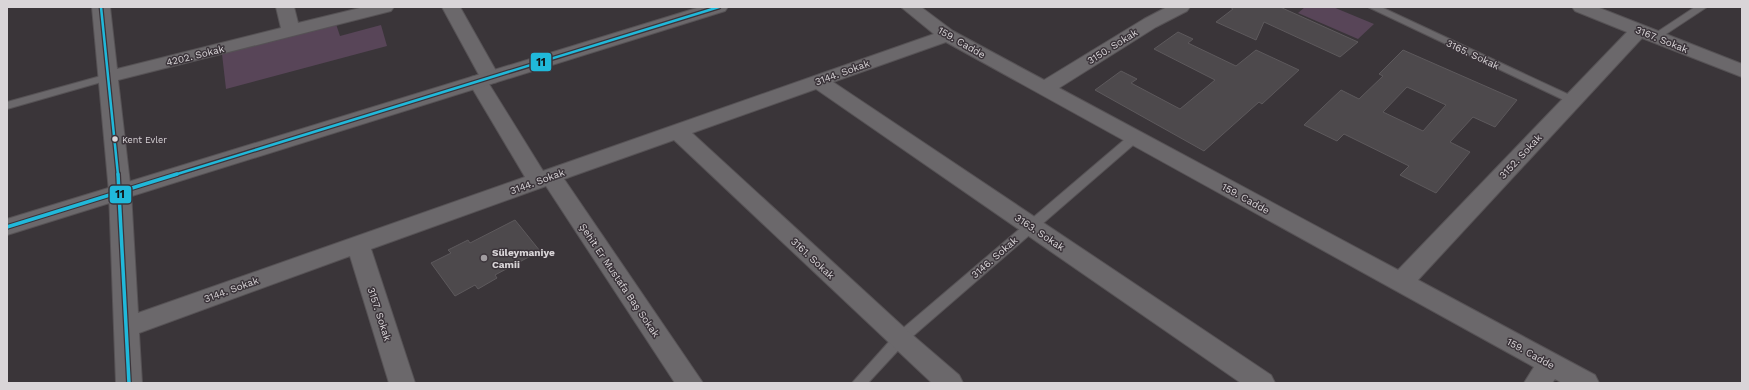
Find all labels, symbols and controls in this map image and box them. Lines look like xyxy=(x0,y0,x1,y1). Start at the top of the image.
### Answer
street label: 3167. Sokak xyxy=(1634,24,1690,55)
street label: 159. Cadde xyxy=(936,25,987,60)
street label: 3150. Sokak xyxy=(1085,27,1140,66)
street label: 3165. Sokak xyxy=(1445,37,1501,72)
street label: 4202. Sokak xyxy=(165,43,226,68)
line badge: 11 xyxy=(530,52,552,72)
text: 11 xyxy=(536,56,546,69)
street label: 3144. Sokak xyxy=(813,57,871,87)
street label: 3152. Sokak xyxy=(1497,132,1544,181)
marker: Kent Evler xyxy=(110,134,120,144)
place label: Kent Evler xyxy=(122,135,167,145)
street label: 3144. Sokak xyxy=(508,166,566,196)
street label: 159. Cadde xyxy=(1220,181,1272,216)
line badge: 11 xyxy=(109,185,132,204)
text: 11 xyxy=(115,188,125,201)
street label: 3163. Sokak xyxy=(1013,212,1067,253)
street label: Şehit Er Mustafa Baş Sokak xyxy=(577,221,662,339)
street label: 3146. Sokak xyxy=(969,234,1020,280)
street label: 3161. Sokak xyxy=(789,236,837,281)
place label: Süleymaniye Camii xyxy=(492,247,555,270)
marker: Süleymaniye Camii xyxy=(479,253,489,263)
street label: 3144. Sokak xyxy=(202,274,260,304)
street label: 3157. Sokak xyxy=(366,286,393,343)
street label: 159. Cadde xyxy=(1505,336,1557,371)

